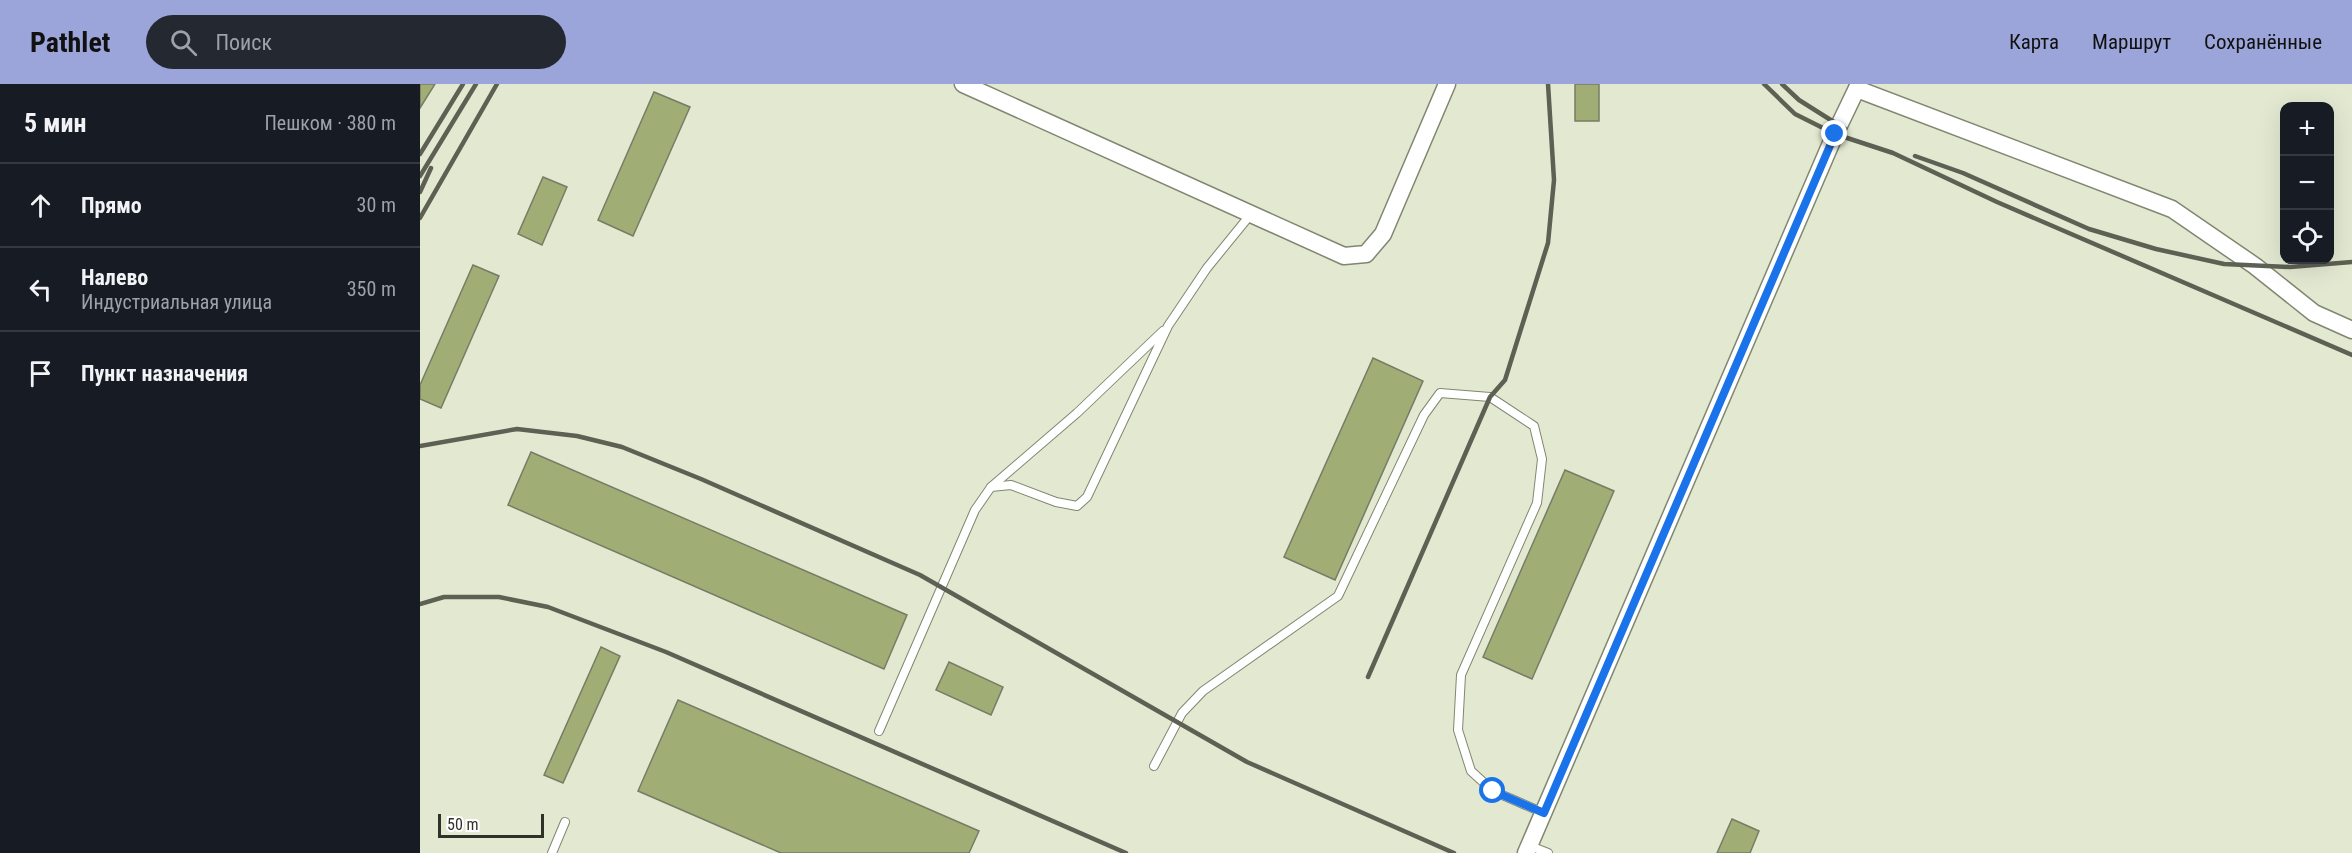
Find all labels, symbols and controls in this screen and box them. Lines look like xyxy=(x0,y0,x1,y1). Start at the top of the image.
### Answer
search box xyxy=(146,15,566,69)
text: Pathlet xyxy=(30,26,110,59)
icon: search xyxy=(167,26,200,59)
text: Поиск xyxy=(215,30,272,55)
text: Карта xyxy=(2009,30,2059,54)
text: Маршрут xyxy=(2092,30,2171,54)
text: Сохранённые xyxy=(2204,30,2322,54)
map controls xyxy=(2280,102,2334,264)
button: + xyxy=(2280,102,2334,156)
text: 5 мин xyxy=(24,108,86,138)
text: Пешком · 380 m xyxy=(264,111,396,135)
route end xyxy=(1821,120,1847,146)
button: − xyxy=(2280,156,2334,210)
icon: ahead xyxy=(24,189,57,222)
text: Прямо xyxy=(81,193,142,218)
text: 30 m xyxy=(357,193,396,217)
button: locate xyxy=(2280,210,2334,264)
text: Налево xyxy=(81,265,148,290)
icon: left xyxy=(24,273,57,306)
text: 350 m xyxy=(347,277,396,301)
text: Индустриальная улица xyxy=(81,290,272,314)
icon: arrive xyxy=(24,357,57,390)
text: Пункт назначения xyxy=(81,361,248,386)
route start xyxy=(1479,777,1505,803)
scale bar xyxy=(438,811,544,838)
text: 50 m xyxy=(447,815,479,834)

